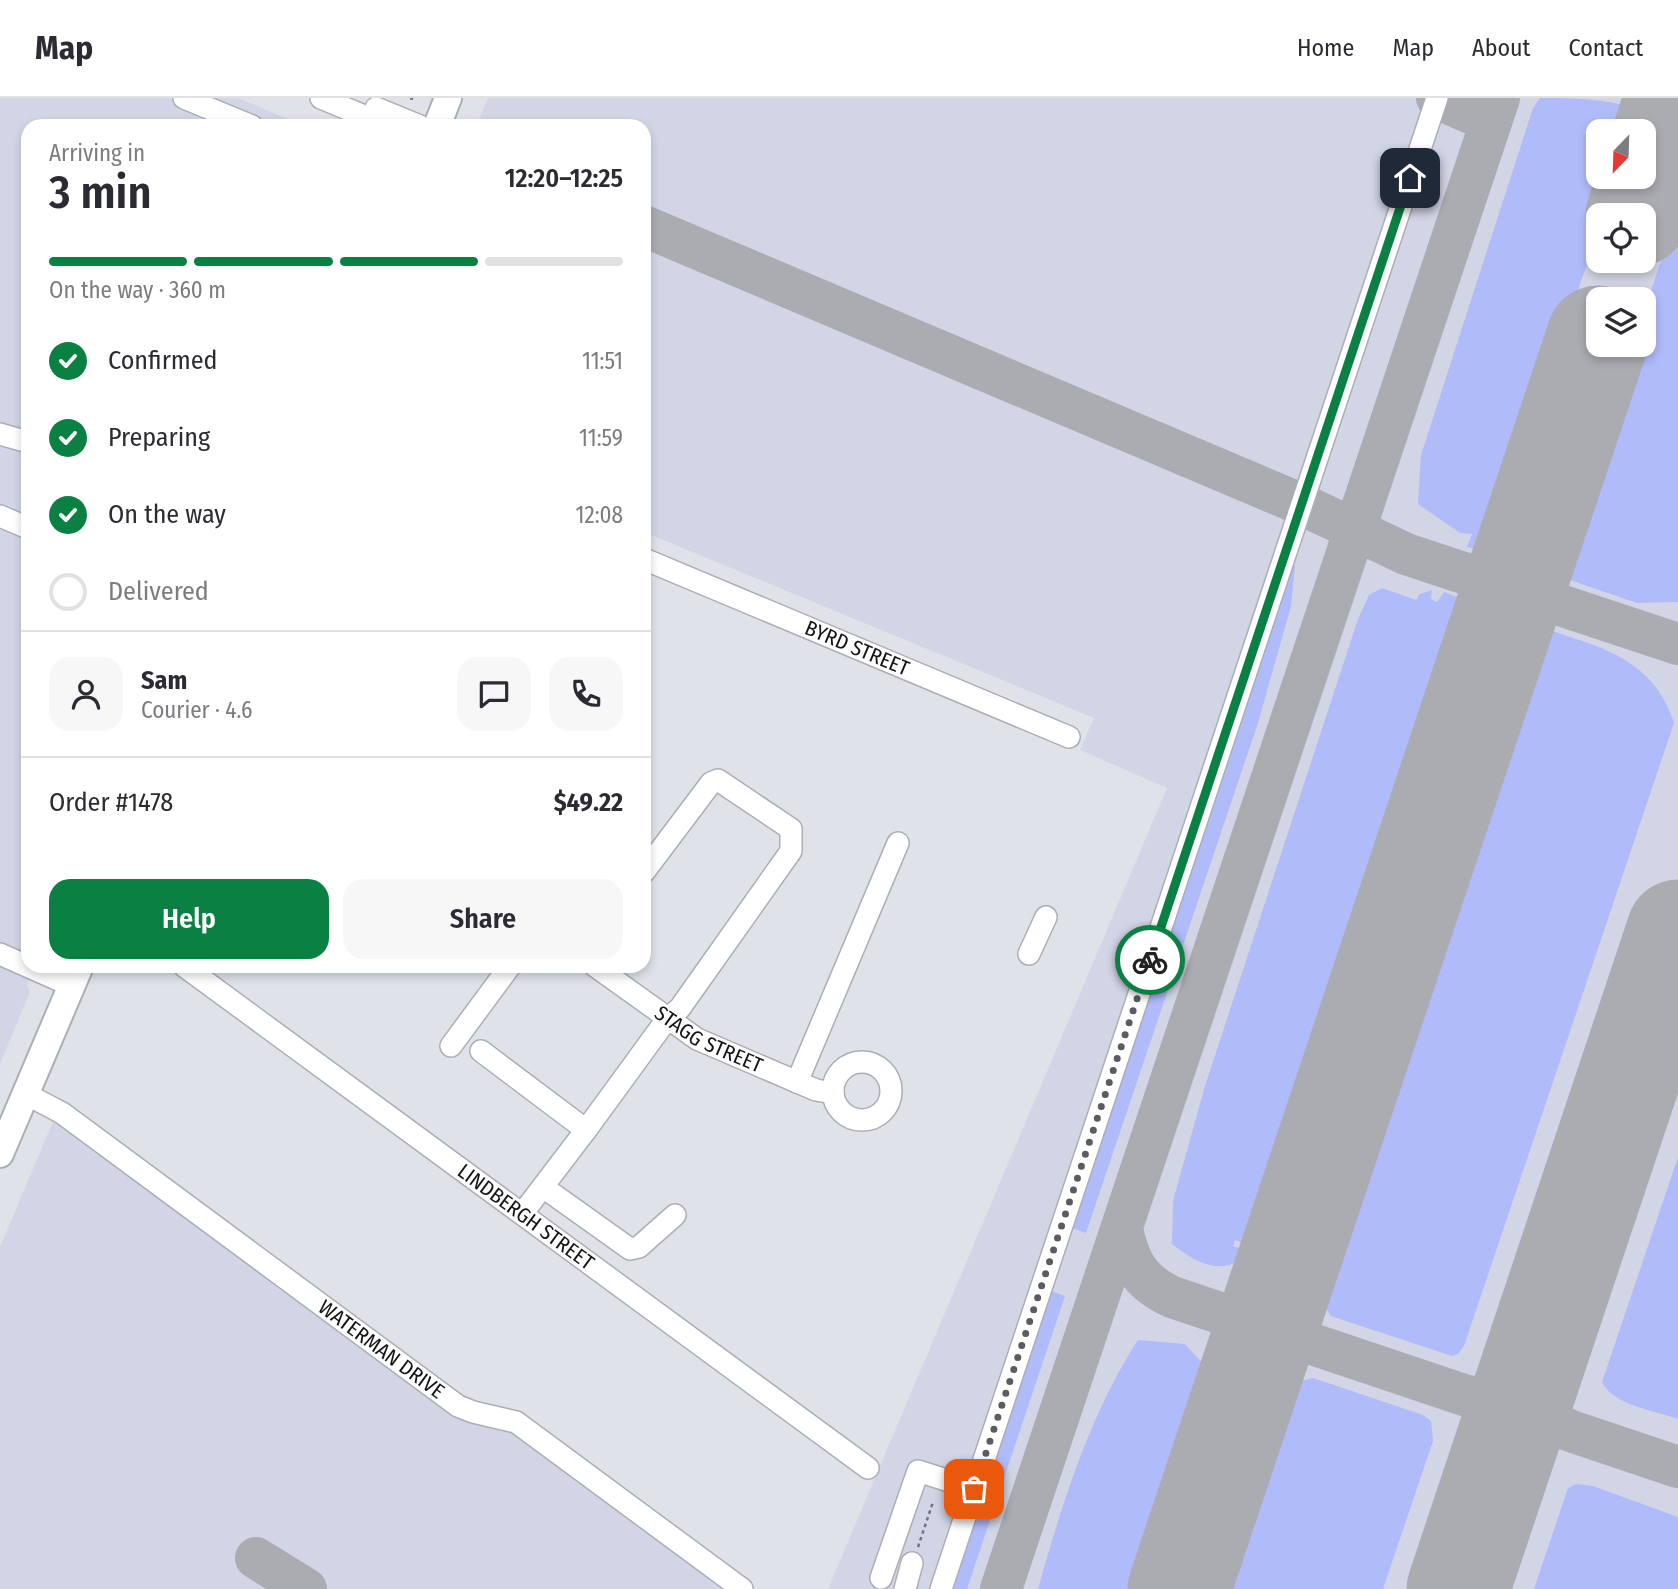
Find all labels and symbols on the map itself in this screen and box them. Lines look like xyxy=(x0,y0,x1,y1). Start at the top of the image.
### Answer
north arrow xyxy=(1586,119,1656,189)
pin xyxy=(1380,148,1440,208)
street label: BYRD STREET xyxy=(801,615,913,682)
courier xyxy=(1115,925,1185,995)
street label: STAGG STREET xyxy=(650,1000,767,1079)
street label: LINDBERGH STREET xyxy=(453,1158,599,1276)
street label: WATERMAN DRIVE xyxy=(313,1294,450,1405)
pin xyxy=(944,1459,1004,1519)

